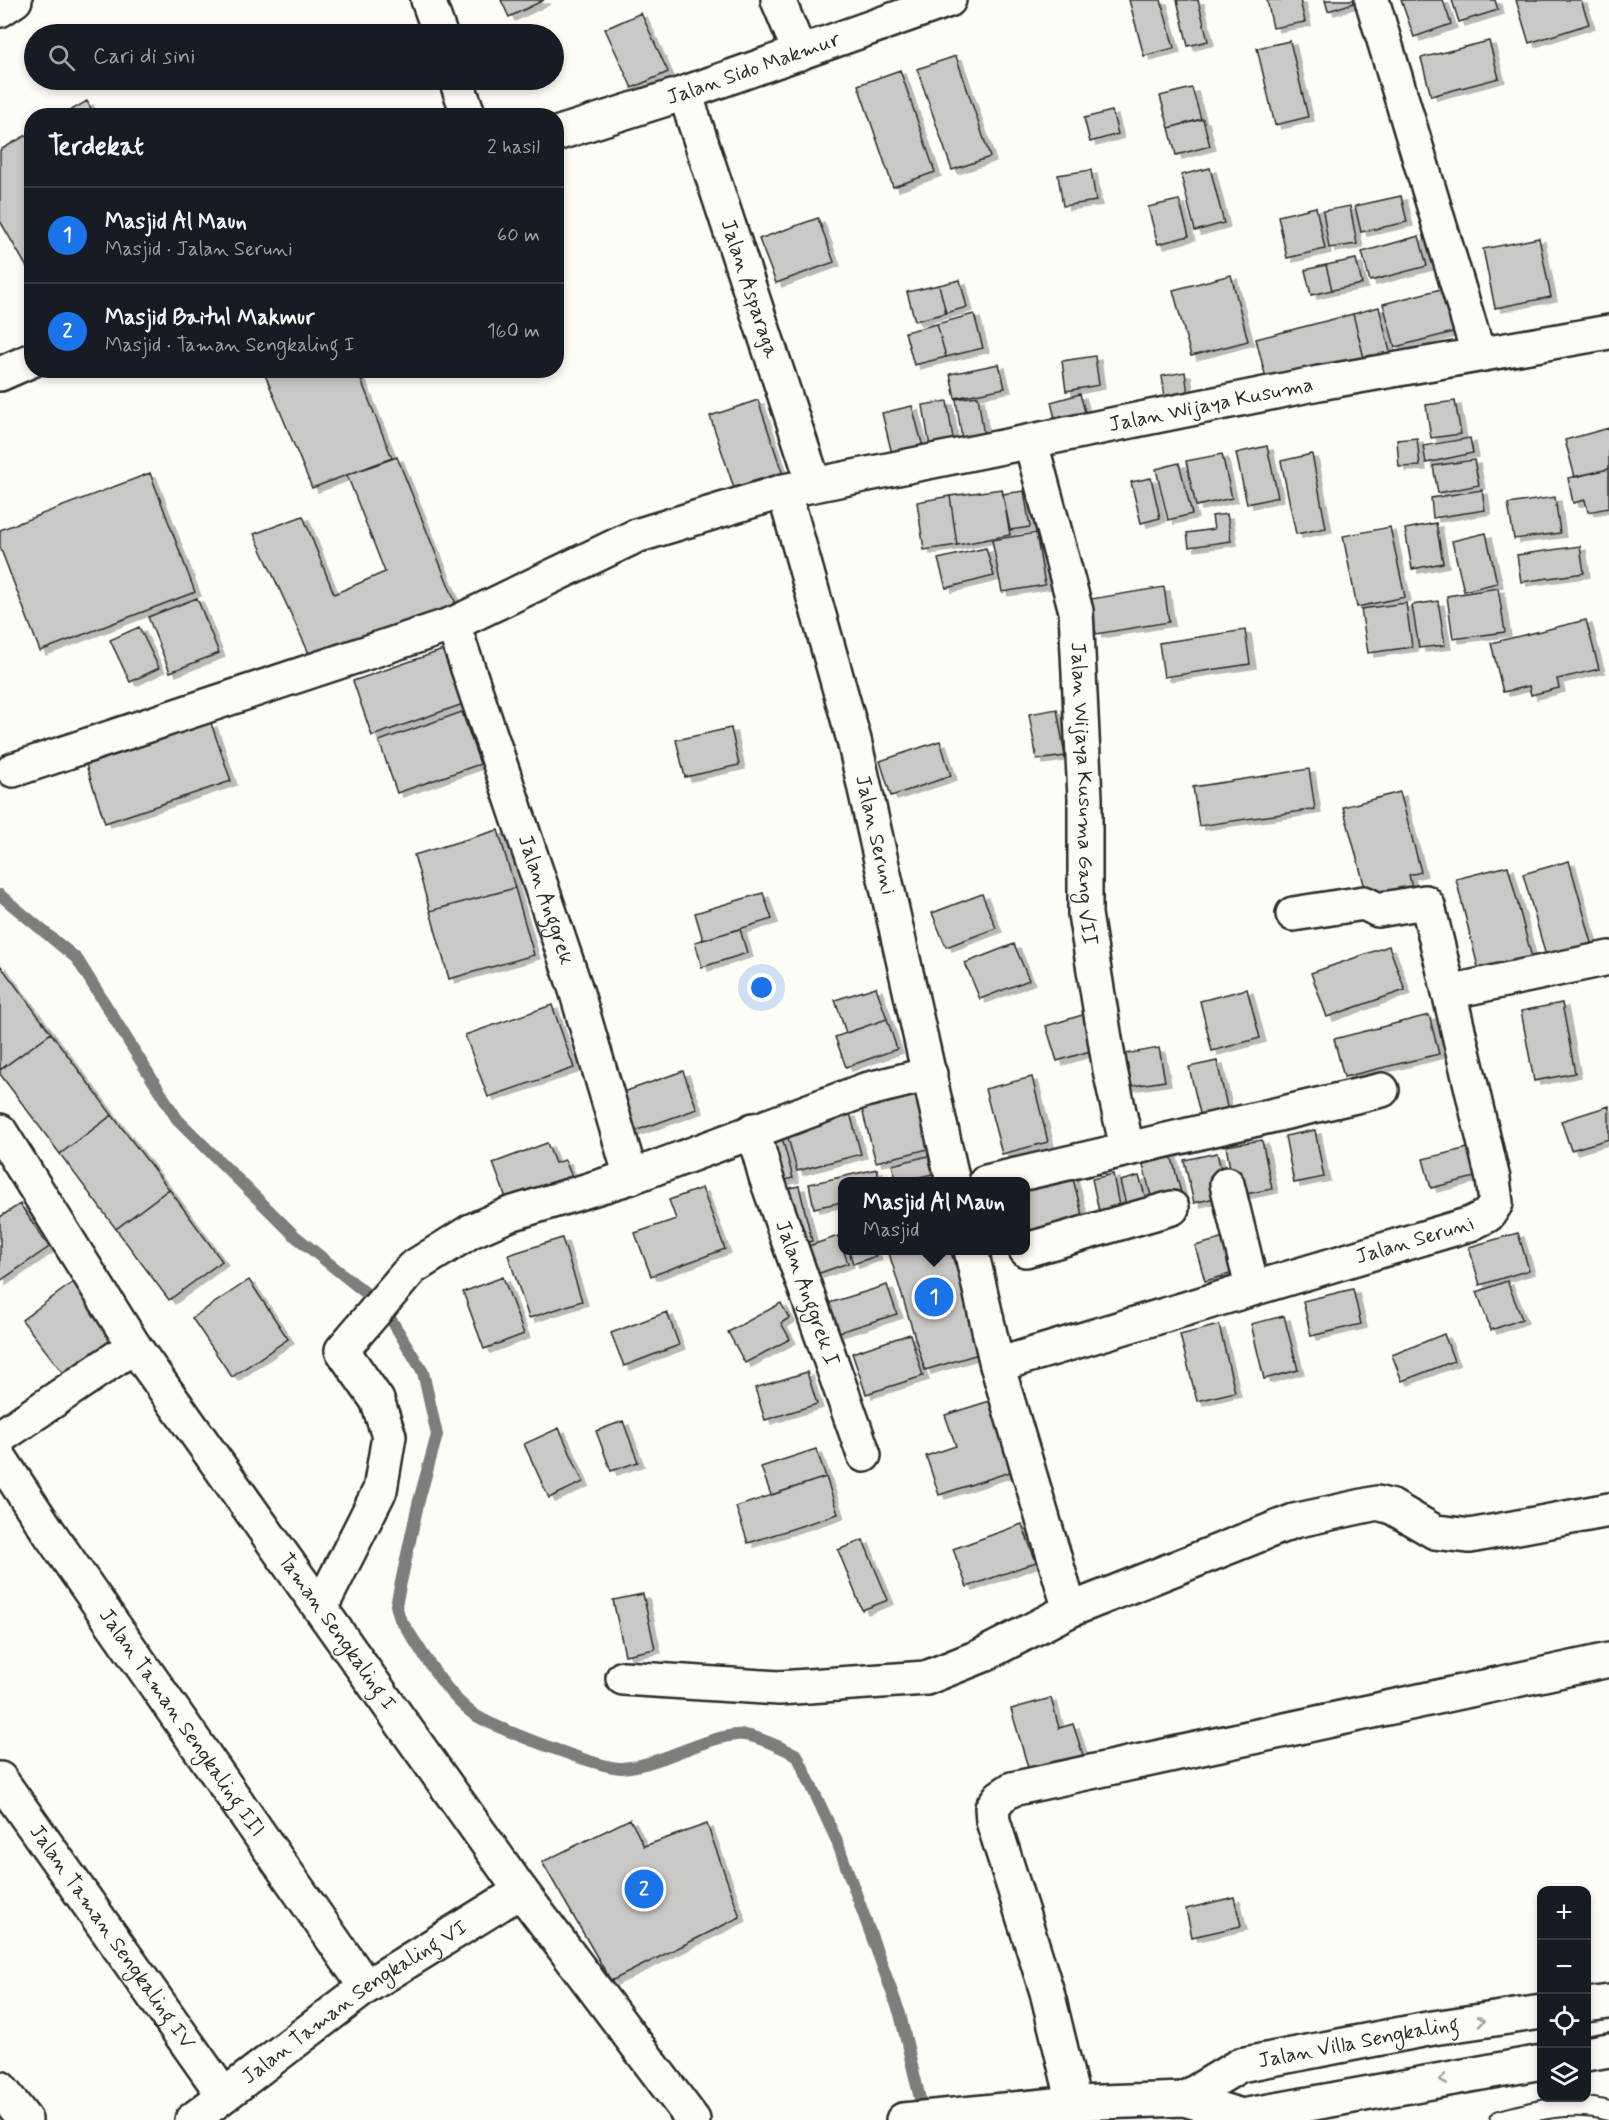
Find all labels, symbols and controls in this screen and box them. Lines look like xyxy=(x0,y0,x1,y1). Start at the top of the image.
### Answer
search box xyxy=(24,24,564,90)
street label: Jalan Sido Makmur xyxy=(663,25,844,112)
icon: search xyxy=(45,41,78,74)
text: Cari di sini xyxy=(93,43,195,71)
text: Terdekat xyxy=(48,130,144,164)
text: 2 hasil xyxy=(487,134,540,161)
text: Masjid Al Maun xyxy=(105,208,247,236)
street label: Jalan Asparaga xyxy=(714,216,786,362)
text: 1 xyxy=(63,222,72,249)
text: 60 m xyxy=(497,222,540,249)
text: Masjid · Jalan Seruni xyxy=(105,236,293,263)
text: Masjid Baitul Makmur xyxy=(105,304,315,332)
text: 2 xyxy=(63,318,72,345)
text: 160 m xyxy=(487,318,540,345)
text: Masjid · Taman Sengkaling I xyxy=(105,332,355,359)
street label: Jalan Wijaya Kusuma xyxy=(1106,371,1316,439)
street label: Jalan Wijaya Kusuma Gang VII xyxy=(1064,641,1104,948)
street label: Jalan Seruni xyxy=(848,772,902,898)
street label: Jalan Anggrek xyxy=(511,831,581,969)
your location xyxy=(747,973,776,1002)
popup xyxy=(838,1177,1030,1255)
text: Masjid Al Maun xyxy=(863,1189,1005,1217)
street label: Jalan Seruni xyxy=(1352,1210,1479,1271)
street label: Jalan Anggrek I xyxy=(768,1216,846,1370)
text: Masjid xyxy=(863,1217,919,1244)
pin: 1 xyxy=(914,1274,954,1320)
street label: Taman Sengkaling I xyxy=(271,1548,403,1716)
street label: Jalan Taman Sengkaling III xyxy=(92,1603,271,1842)
street label: Jalan Taman Sengkaling IV xyxy=(23,1819,202,2056)
pin: 2 xyxy=(624,1866,664,1912)
map controls xyxy=(1537,1886,1591,2102)
button: + xyxy=(1537,1886,1591,1940)
street label: Jalan Taman Sengkaling VI xyxy=(236,1914,473,2091)
button: − xyxy=(1537,1940,1591,1994)
button: locate xyxy=(1537,1994,1591,2048)
street label: Jalan Villa Sengkaling xyxy=(1256,2010,1461,2075)
one-way arrow xyxy=(1477,2016,1486,2028)
button: layers xyxy=(1537,2048,1591,2102)
one-way arrow xyxy=(1438,2073,1448,2086)

